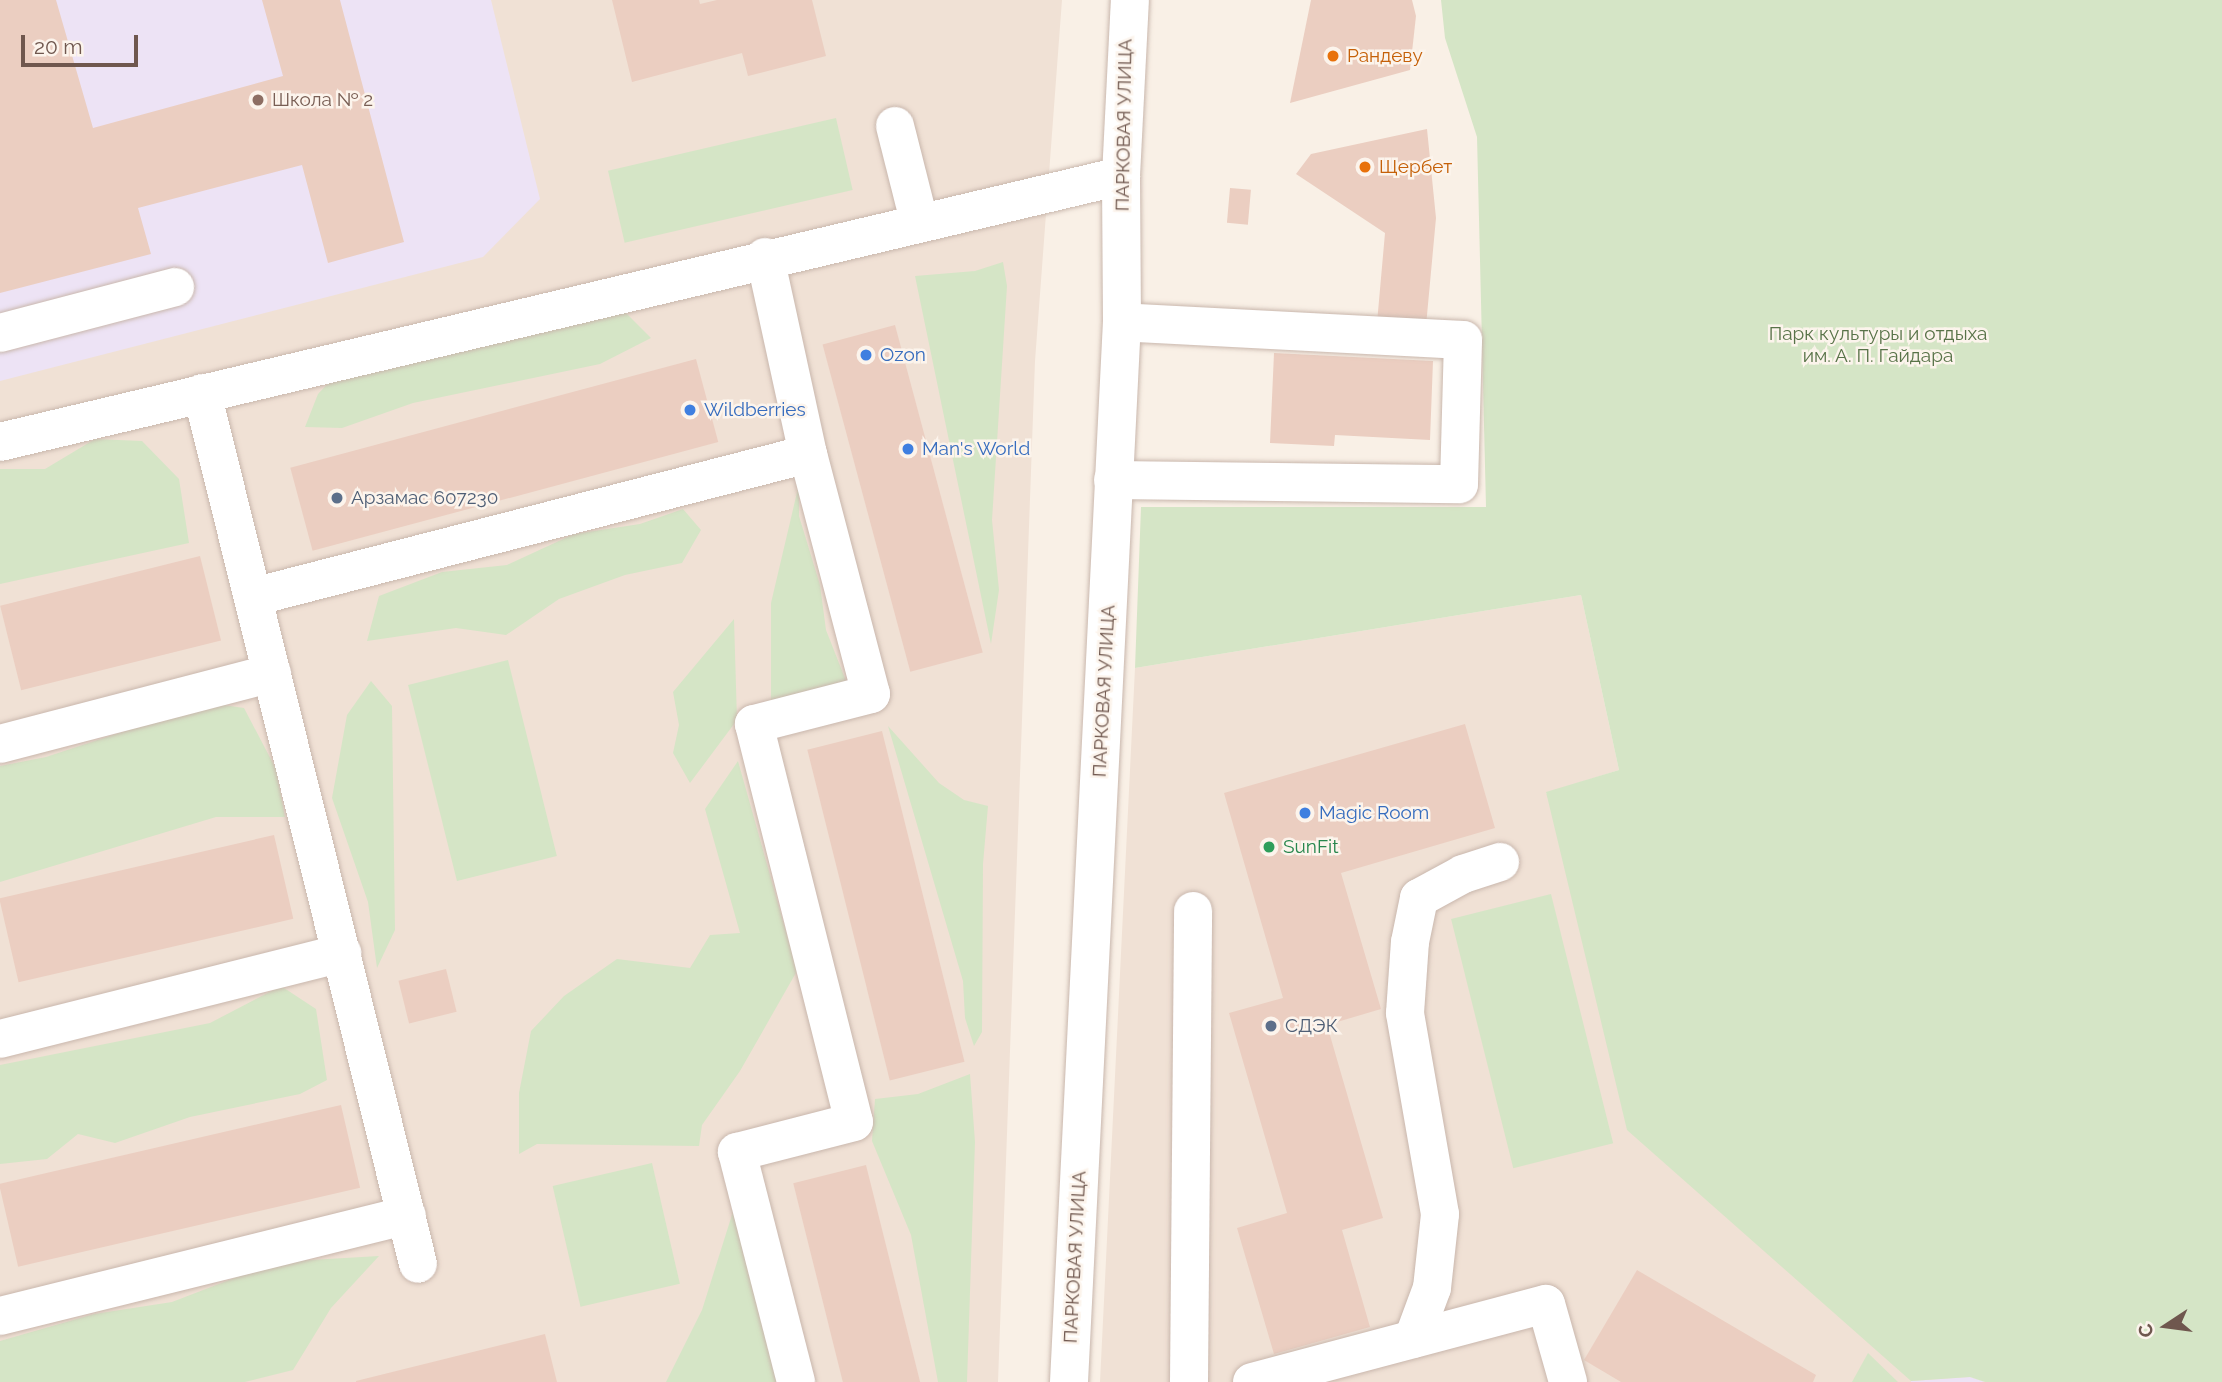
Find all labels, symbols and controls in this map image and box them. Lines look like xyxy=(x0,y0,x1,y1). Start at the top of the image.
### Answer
scale bar xyxy=(24,21,142,65)
text: 20 m xyxy=(34,34,82,59)
street label: ПАРКОВАЯ УЛИЦА xyxy=(1111,38,1137,212)
place label: Рандеву xyxy=(1347,45,1423,67)
marker: Рандеву xyxy=(1325,48,1341,64)
place label: Школа № 2 xyxy=(272,89,373,111)
marker: Школа № 2 xyxy=(250,92,266,108)
place label: Щербет xyxy=(1379,156,1452,178)
marker: Щербет xyxy=(1357,159,1373,175)
park label: Парк культуры и отдыха им. А. П. Гайдара xyxy=(1769,323,1987,367)
place label: Ozon xyxy=(880,344,926,366)
marker: Ozon xyxy=(858,347,874,363)
place label: Wildberries xyxy=(704,399,806,421)
marker: Wildberries xyxy=(682,402,698,418)
place label: Man's World xyxy=(922,438,1031,460)
marker: Man's World xyxy=(900,441,916,457)
place label: Арзамас 607230 xyxy=(351,487,498,509)
marker: Арзамас 607230 xyxy=(329,490,345,506)
street label: ПАРКОВАЯ УЛИЦА xyxy=(1088,604,1120,778)
place label: Magic Room xyxy=(1319,802,1429,824)
marker: Magic Room xyxy=(1297,805,1313,821)
place label: SunFit xyxy=(1283,836,1339,858)
marker: SunFit xyxy=(1261,839,1277,855)
place label: СДЭК xyxy=(1285,1015,1338,1037)
marker: СДЭК xyxy=(1263,1018,1279,1034)
street label: ПАРКОВАЯ УЛИЦА xyxy=(1059,1170,1091,1344)
north arrow xyxy=(2131,1291,2201,1361)
text: С xyxy=(2133,1322,2158,1340)

